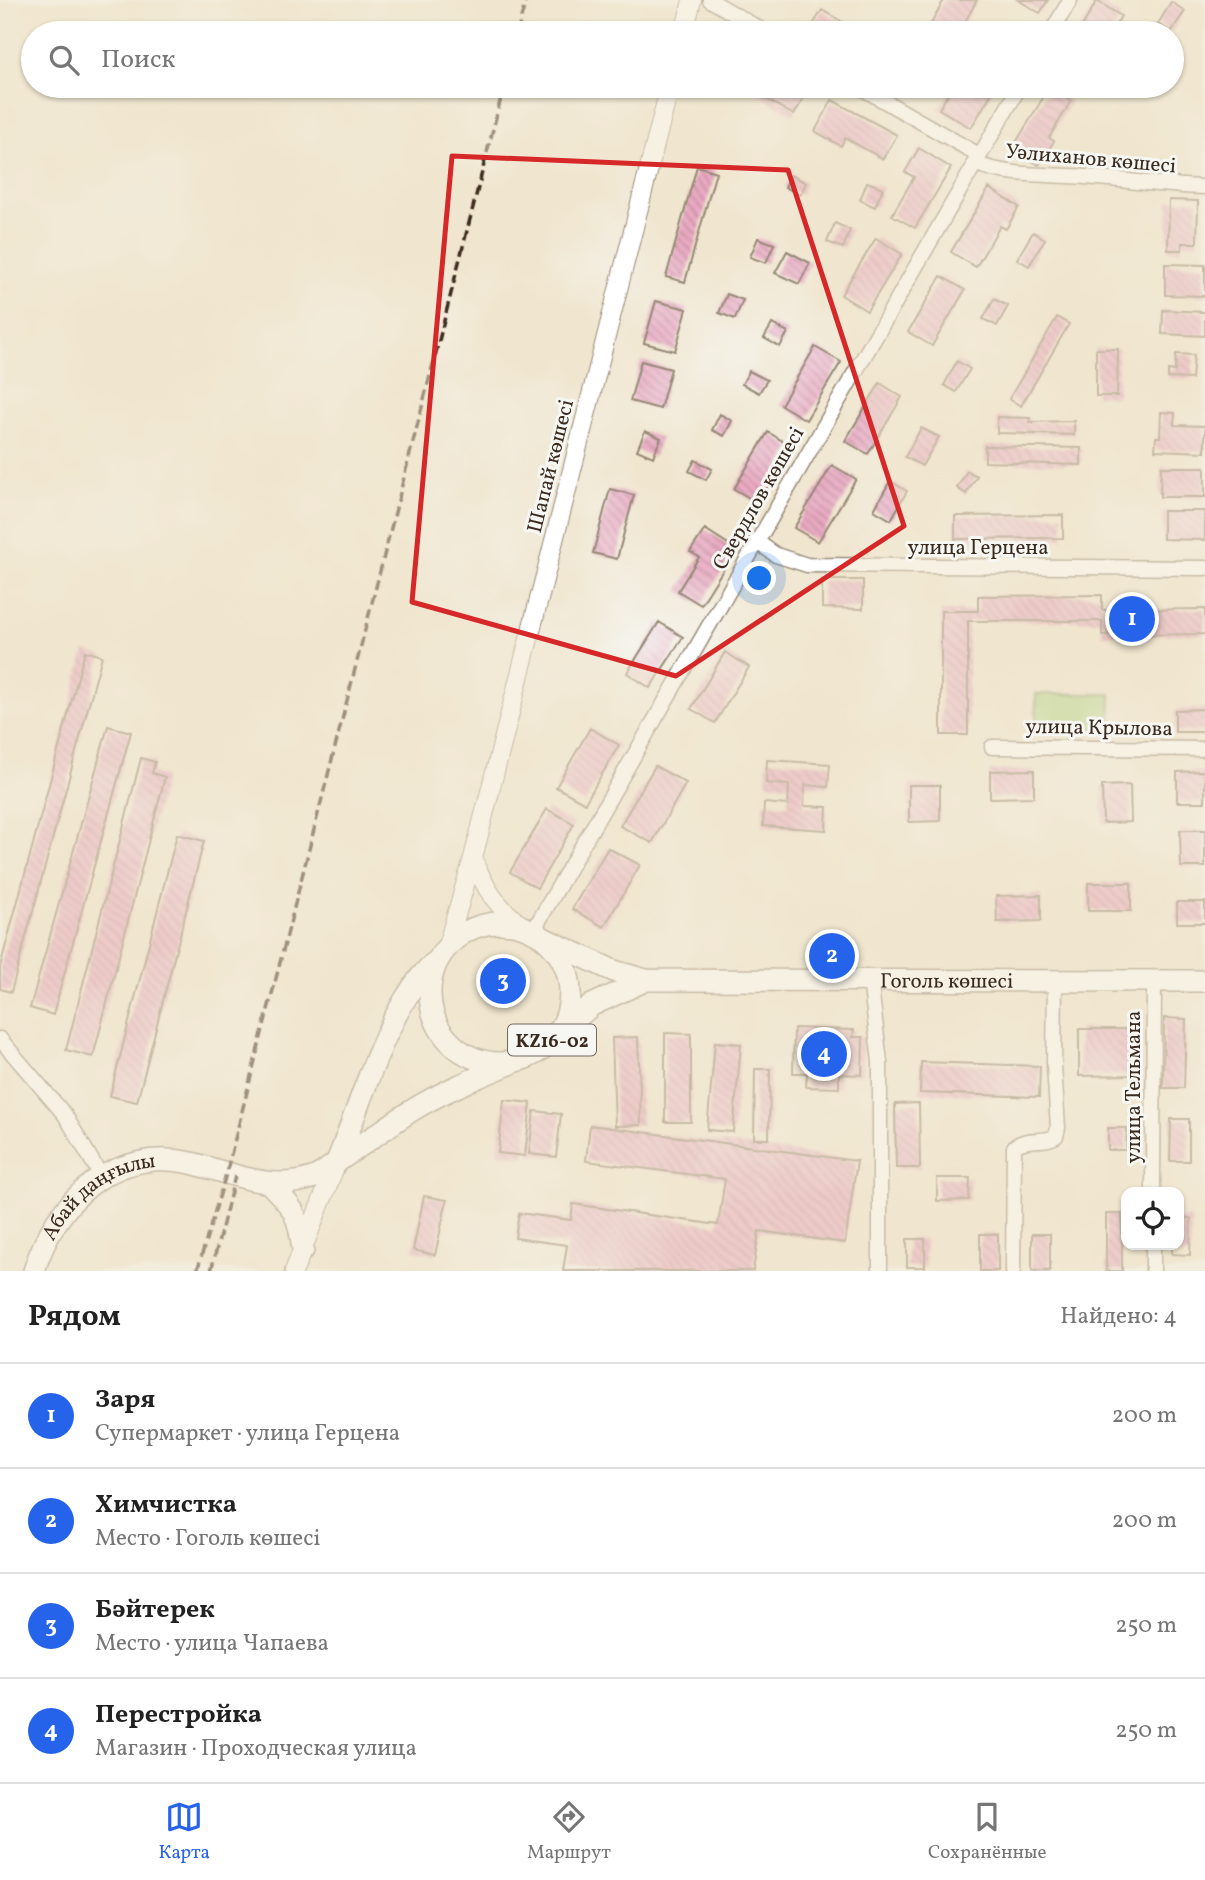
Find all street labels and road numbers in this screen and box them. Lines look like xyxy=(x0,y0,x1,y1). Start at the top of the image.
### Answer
street label: Уәлиханов көшесі xyxy=(1004,138,1177,181)
street label: Шапай көшесі xyxy=(521,397,582,536)
street label: Свердлов көшесі xyxy=(707,422,812,576)
street label: улица Герцена xyxy=(907,534,1049,563)
street label: улица Крылова xyxy=(1025,713,1173,744)
street label: Гоголь көшесі xyxy=(880,967,1013,997)
street label: улица Тельмана xyxy=(1120,1011,1149,1163)
road number: KZ16-02 xyxy=(508,1024,596,1056)
street label: Абай даңғылы xyxy=(36,1147,157,1246)

